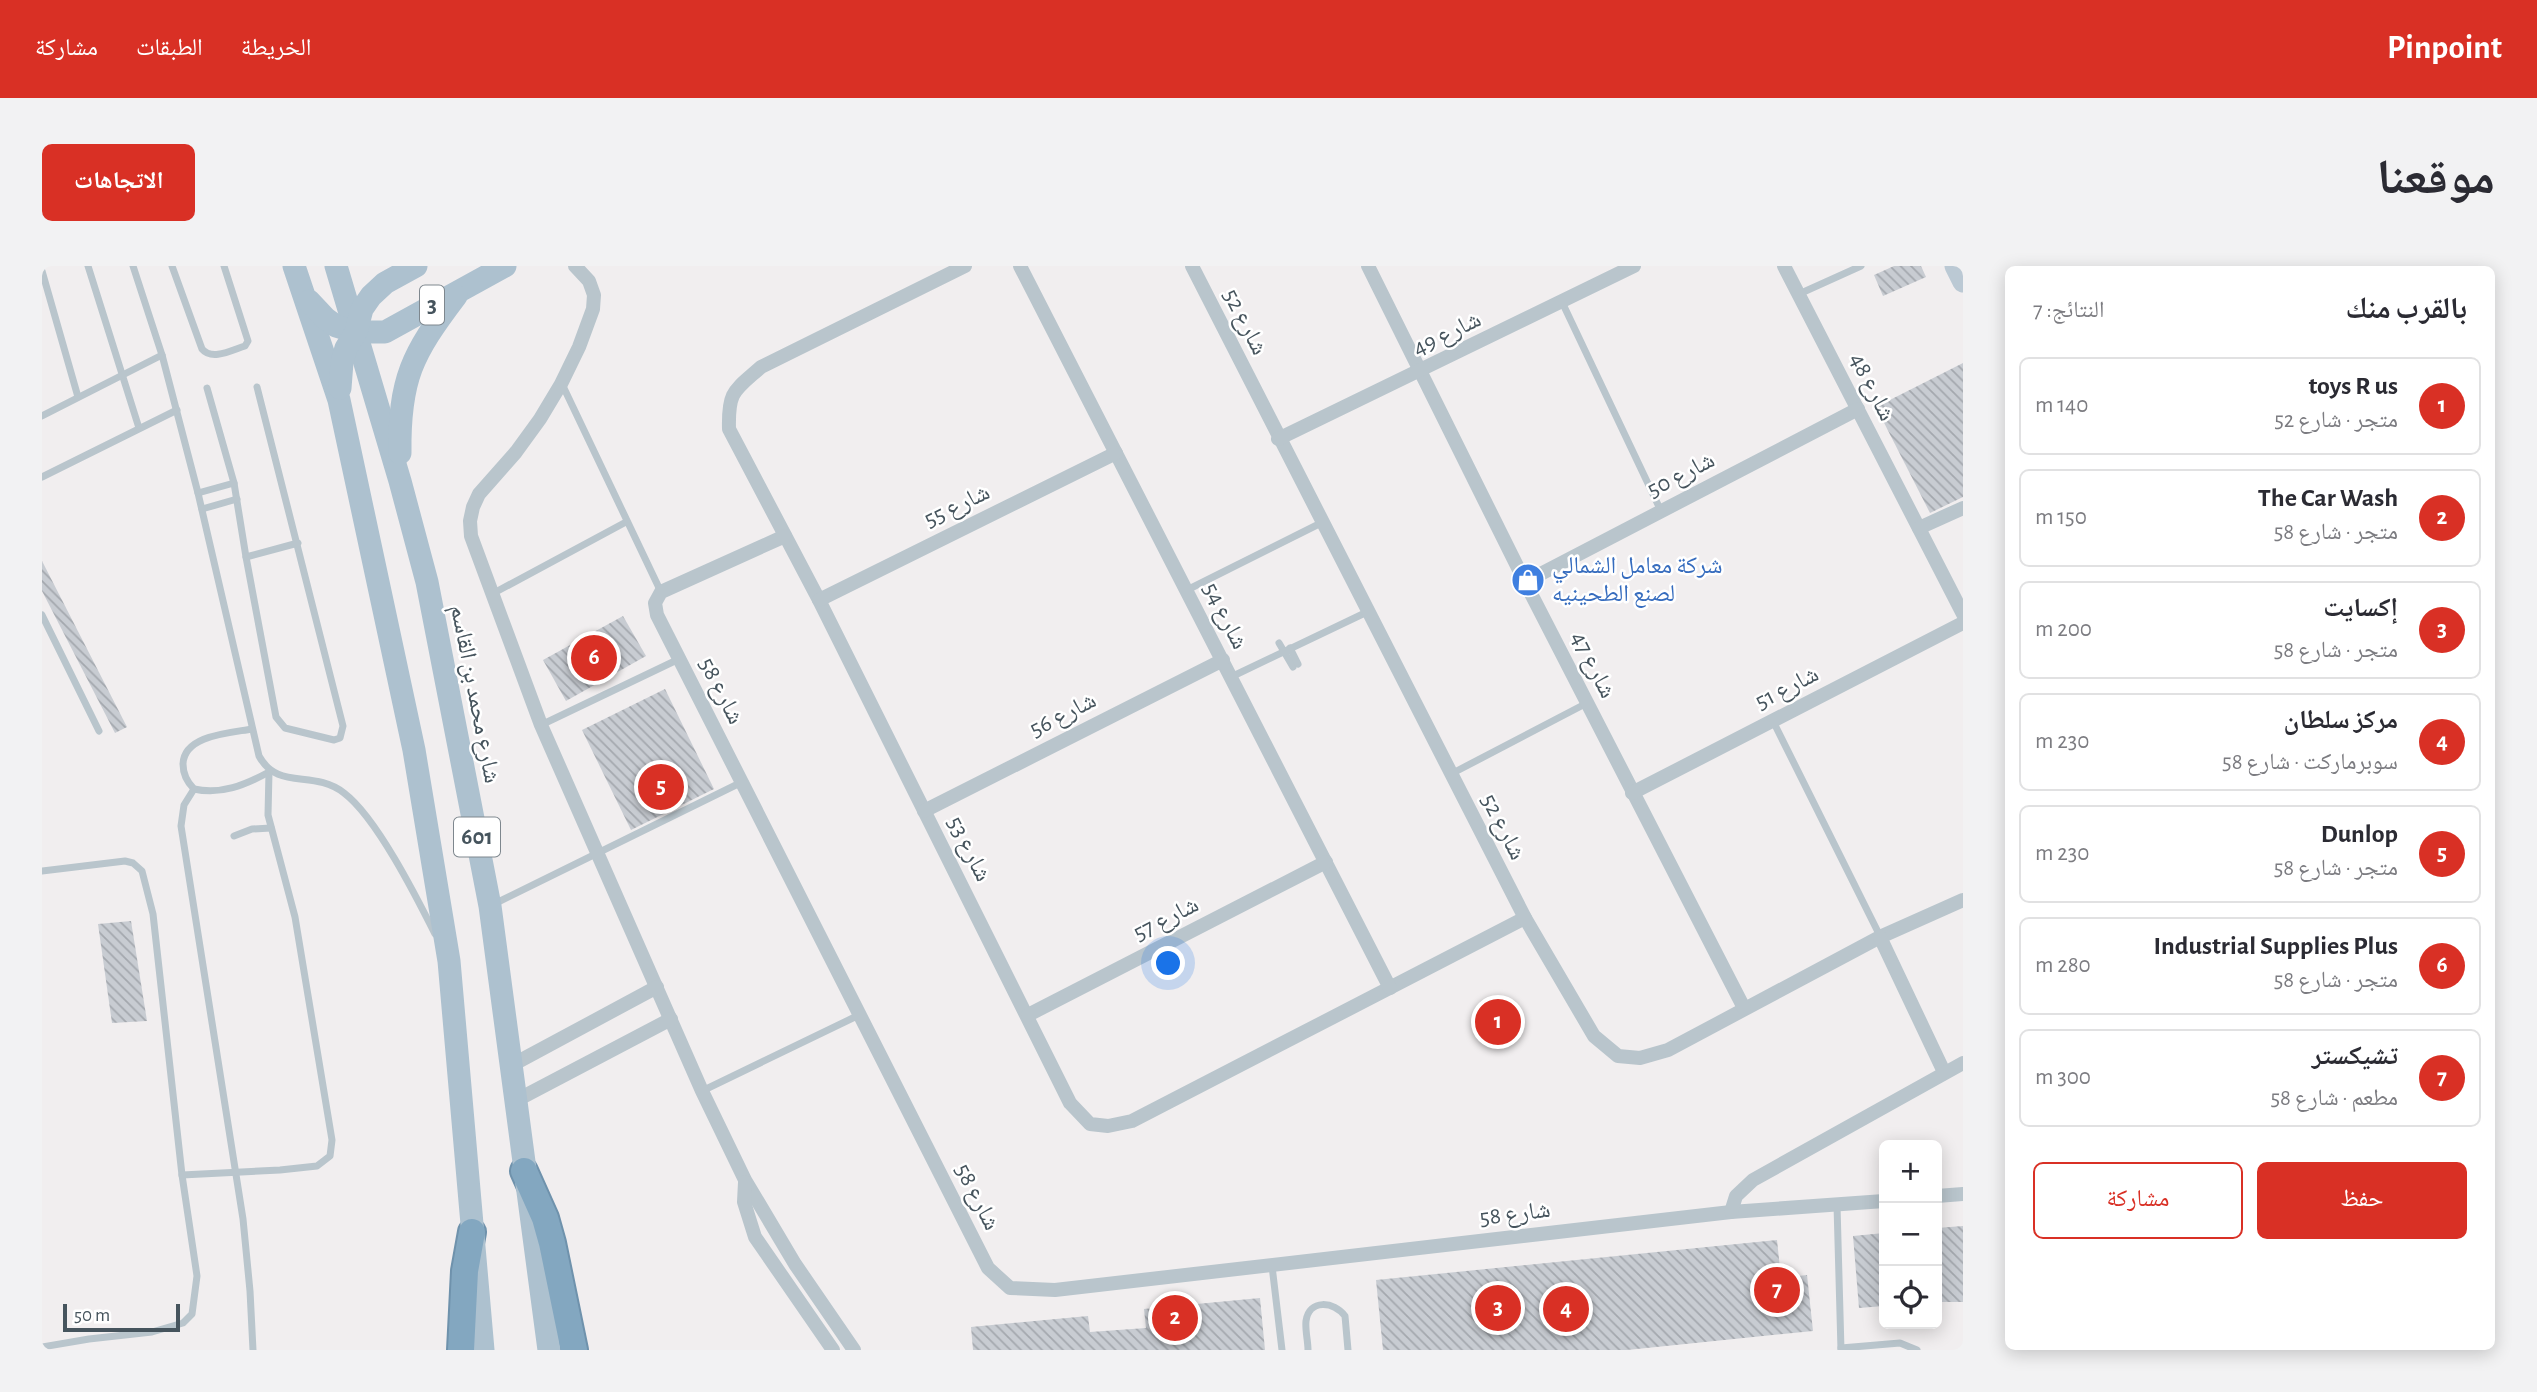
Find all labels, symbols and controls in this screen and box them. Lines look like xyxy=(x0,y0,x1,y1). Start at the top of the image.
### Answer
text: Pinpoint xyxy=(2387,32,2502,65)
text: مشاركة xyxy=(35,36,98,60)
text: الطبقات xyxy=(136,36,203,60)
text: الخريطة xyxy=(241,36,311,60)
button: الاتجاهات xyxy=(42,144,195,221)
text: موقعنا xyxy=(2377,154,2495,203)
street label: شارع 52 xyxy=(1217,285,1272,360)
road number: 3 xyxy=(420,286,444,324)
text: بالقرب منك xyxy=(2345,294,2467,324)
text: النتائج: 7 xyxy=(2033,299,2104,322)
street label: شارع 49 xyxy=(1409,307,1486,362)
street label: شارع 48 xyxy=(1843,349,1899,426)
text: toys R us xyxy=(2309,373,2398,399)
text: 140 m xyxy=(2035,394,2088,417)
text: 1 xyxy=(2438,394,2446,417)
text: متجر · شارع 52 xyxy=(2274,409,2398,432)
street label: شارع 50 xyxy=(1643,448,1720,504)
street label: شارع 55 xyxy=(920,480,994,534)
text: The Car Wash xyxy=(2258,485,2398,511)
text: 150 m xyxy=(2035,506,2087,529)
text: 2 xyxy=(2437,506,2447,529)
text: متجر · شارع 58 xyxy=(2274,521,2398,544)
place label: شركة معامل الشمالي لصنع الطحينيه xyxy=(1552,554,1723,608)
shop icon: شركة معامل الشمالي لصنع الطحينيه xyxy=(1509,561,1547,599)
street label: شارع 54 xyxy=(1196,579,1252,654)
text: إكسايت xyxy=(2323,595,2398,621)
street label: شارع محمد بن القاسم xyxy=(443,603,504,786)
text: 200 m xyxy=(2035,618,2092,641)
text: 3 xyxy=(2437,618,2447,641)
street label: شارع 47 xyxy=(1564,628,1620,703)
pin: 6 xyxy=(571,632,617,684)
text: متجر · شارع 58 xyxy=(2274,639,2398,662)
street label: شارع 58 xyxy=(692,654,748,729)
street label: شارع 51 xyxy=(1751,662,1824,716)
street label: شارع 56 xyxy=(1026,688,1101,744)
text: مركز سلطان xyxy=(2284,707,2398,733)
text: 230 m xyxy=(2035,730,2089,753)
text: 4 xyxy=(2436,730,2448,753)
text: سوبرماركت · شارع 58 xyxy=(2222,751,2398,774)
pin: 5 xyxy=(638,761,684,813)
street label: شارع 52 xyxy=(1475,790,1530,865)
street label: شارع 53 xyxy=(941,813,995,886)
road number: 601 xyxy=(454,818,500,856)
text: Dunlop xyxy=(2321,821,2398,847)
text: 230 m xyxy=(2035,842,2089,865)
text: 5 xyxy=(2437,842,2447,865)
text: متجر · شارع 58 xyxy=(2274,857,2398,880)
street label: شارع 57 xyxy=(1130,892,1203,947)
text: Industrial Supplies Plus xyxy=(2154,933,2398,959)
your location xyxy=(1151,946,1185,980)
text: 280 m xyxy=(2035,954,2091,977)
text: 6 xyxy=(2436,954,2448,977)
text: متجر · شارع 58 xyxy=(2274,969,2398,992)
pin: 1 xyxy=(1475,996,1521,1048)
text: تشيكستر xyxy=(2312,1043,2398,1069)
text: 300 m xyxy=(2035,1066,2091,1089)
text: 7 xyxy=(2437,1066,2447,1089)
text: مطعم · شارع 58 xyxy=(2270,1087,2398,1110)
map controls xyxy=(1879,1140,1942,1329)
button: + xyxy=(1879,1140,1942,1203)
street label: شارع 58 xyxy=(948,1160,1004,1235)
button: مشاركة xyxy=(2033,1162,2243,1239)
button: حفظ xyxy=(2257,1162,2467,1239)
street label: شارع 58 xyxy=(1478,1198,1552,1232)
button: − xyxy=(1879,1203,1942,1266)
pin: 7 xyxy=(1754,1264,1800,1316)
button: locate xyxy=(1879,1266,1942,1329)
pin: 3 xyxy=(1475,1282,1521,1334)
pin: 4 xyxy=(1543,1283,1589,1335)
pin: 2 xyxy=(1152,1292,1198,1344)
scale bar xyxy=(63,1301,180,1333)
text: 50 m xyxy=(74,1306,110,1325)

